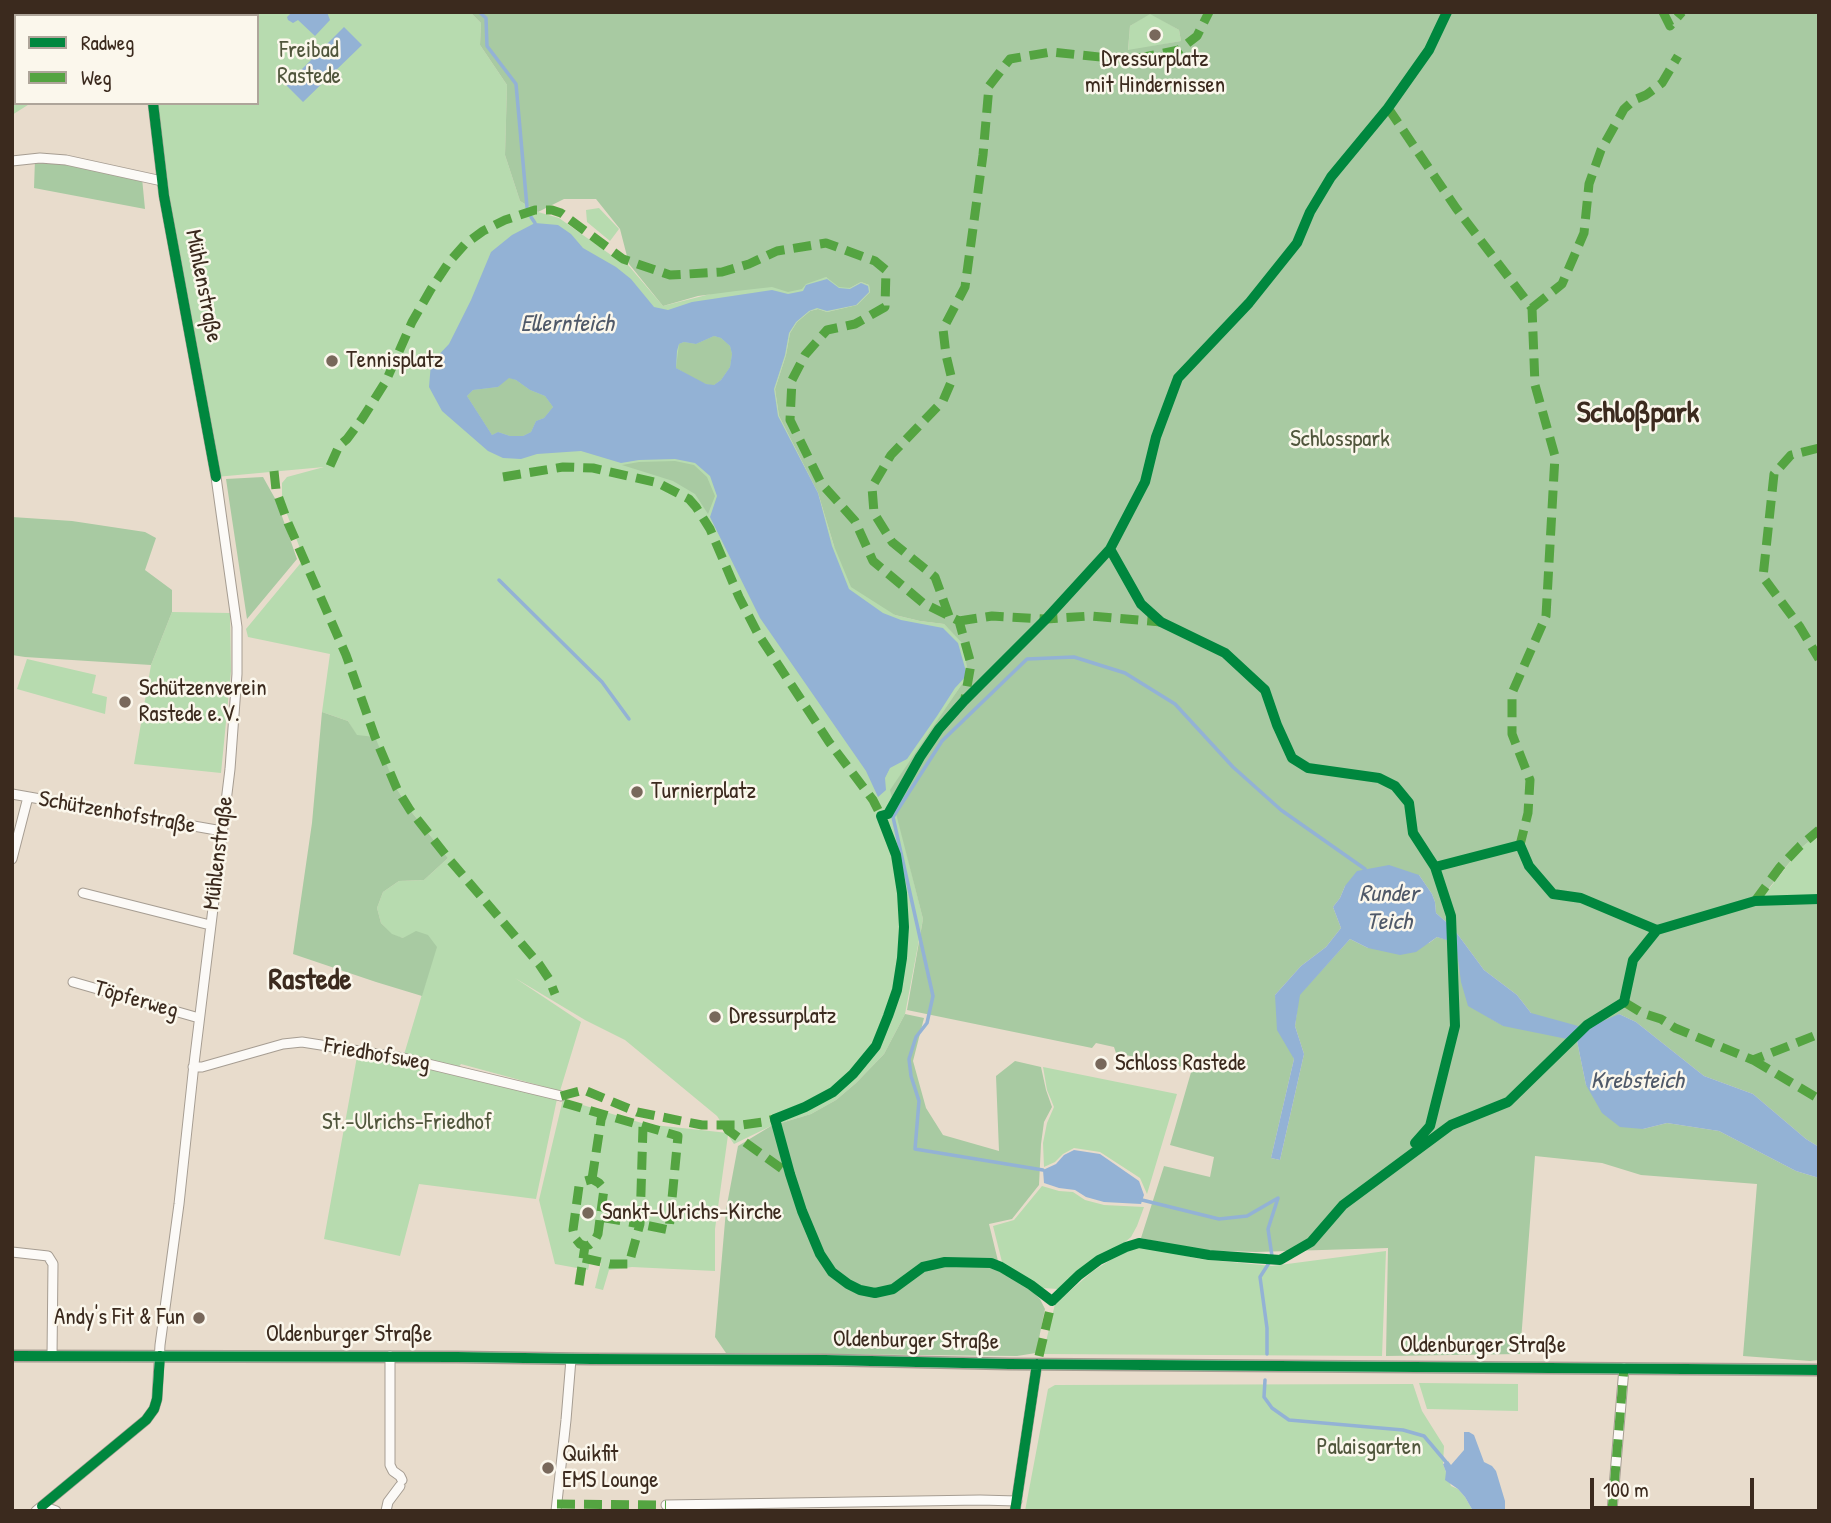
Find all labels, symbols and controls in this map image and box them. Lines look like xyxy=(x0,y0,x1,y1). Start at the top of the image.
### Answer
legend xyxy=(14,14,259,105)
marker: Dressurplatz mit Hindernissen xyxy=(1147,27,1163,43)
text: Radweg xyxy=(81,28,134,57)
park label: Freibad Rastede xyxy=(277,37,341,91)
place label: Dressurplatz mit Hindernissen xyxy=(1085,46,1225,100)
text: Weg xyxy=(81,63,112,92)
street label: Mühlenstraße xyxy=(179,227,227,345)
water label: Ellernteich xyxy=(520,311,614,339)
place label: Tennisplatz xyxy=(346,347,443,375)
marker: Tennisplatz xyxy=(324,353,340,369)
district label: Schloßpark xyxy=(1577,396,1699,432)
park label: Schlosspark xyxy=(1290,426,1390,454)
place label: Schützenverein Rastede e.V. xyxy=(139,675,267,729)
marker: Schützenverein Rastede e.V. xyxy=(117,694,133,710)
place label: Turnierplatz xyxy=(651,778,756,806)
marker: Turnierplatz xyxy=(629,784,645,800)
street label: Schützenhofstraße xyxy=(36,786,198,840)
street label: Mühlenstraße xyxy=(198,795,240,911)
water label: Runder Teich xyxy=(1359,881,1419,937)
district label: Rastede xyxy=(269,963,351,999)
street label: Töpferweg xyxy=(91,975,181,1025)
place label: Dressurplatz xyxy=(729,1003,836,1031)
marker: Dressurplatz xyxy=(707,1009,723,1025)
street label: Friedhofsweg xyxy=(322,1032,432,1078)
place label: Schloss Rastede xyxy=(1115,1050,1246,1078)
marker: Schloss Rastede xyxy=(1093,1056,1109,1072)
water label: Krebsteich xyxy=(1590,1068,1684,1096)
park label: St.-Ulrichs-Friedhof xyxy=(322,1109,492,1137)
place label: Sankt-Ulrichs-Kirche xyxy=(602,1199,782,1227)
marker: Sankt-Ulrichs-Kirche xyxy=(580,1205,596,1221)
place label: Andy's Fit & Fun xyxy=(54,1304,185,1332)
marker: Andy's Fit & Fun xyxy=(191,1310,207,1326)
street label: Oldenburger Straße xyxy=(266,1321,432,1349)
street label: Oldenburger Straße xyxy=(833,1326,999,1356)
street label: Oldenburger Straße xyxy=(1400,1332,1566,1360)
park label: Palaisgarten xyxy=(1317,1434,1421,1462)
place label: Quikfit EMS Lounge xyxy=(562,1441,659,1495)
marker: Quikfit EMS Lounge xyxy=(540,1460,556,1476)
scale bar xyxy=(1593,1464,1758,1508)
text: 100 m xyxy=(1603,1475,1649,1504)

